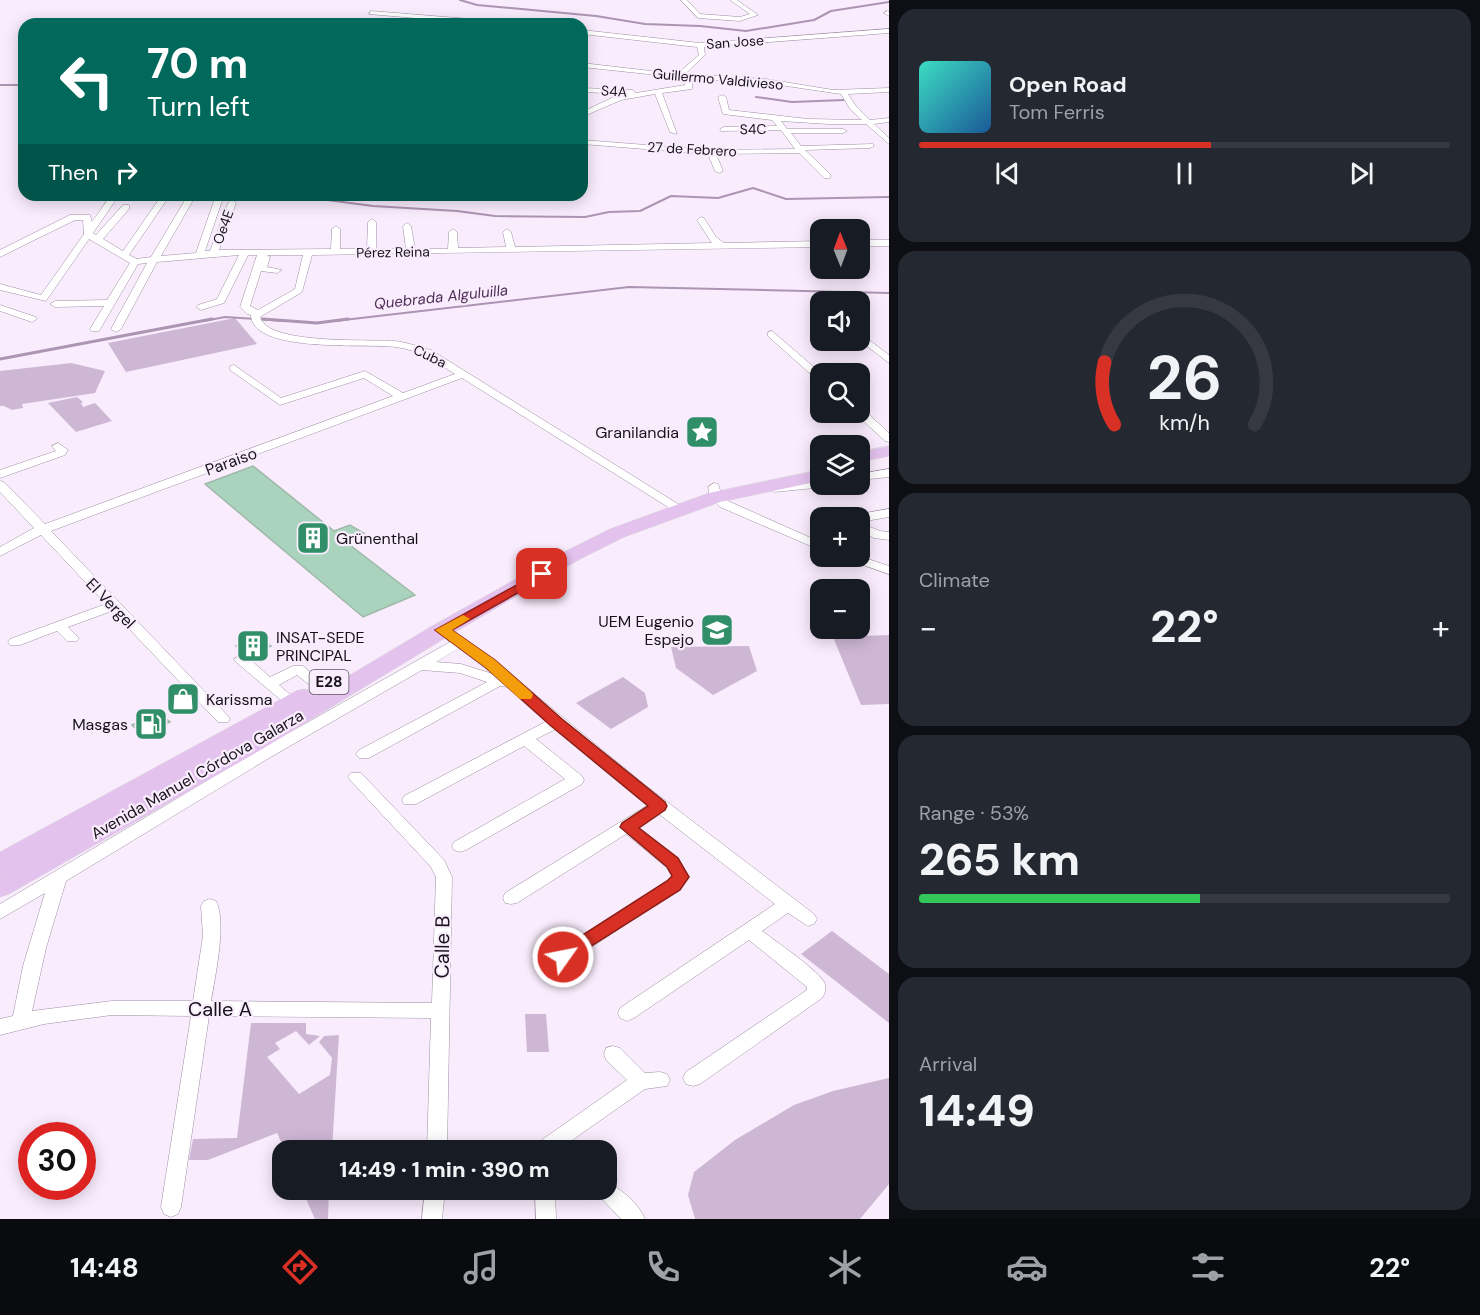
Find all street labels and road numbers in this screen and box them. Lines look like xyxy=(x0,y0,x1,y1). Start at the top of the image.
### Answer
street label: San Jose xyxy=(706,31,764,53)
street label: Guillermo Valdivieso xyxy=(652,64,784,94)
street label: S4A xyxy=(601,81,627,101)
street label: S4C xyxy=(740,120,766,138)
street label: 27 de Febrero xyxy=(647,138,737,160)
street label: Oe4E xyxy=(209,207,238,247)
street label: Pérez Reina xyxy=(356,242,430,262)
street label: Cuba xyxy=(411,340,449,372)
street label: Paraiso xyxy=(202,442,260,481)
street label: El Vergel xyxy=(81,574,140,633)
road number: E28 xyxy=(310,670,348,694)
street label: Avenida Manuel Córdova Galarza xyxy=(87,705,307,844)
street label: Calle B xyxy=(428,915,456,979)
street label: Calle A xyxy=(188,996,252,1022)

